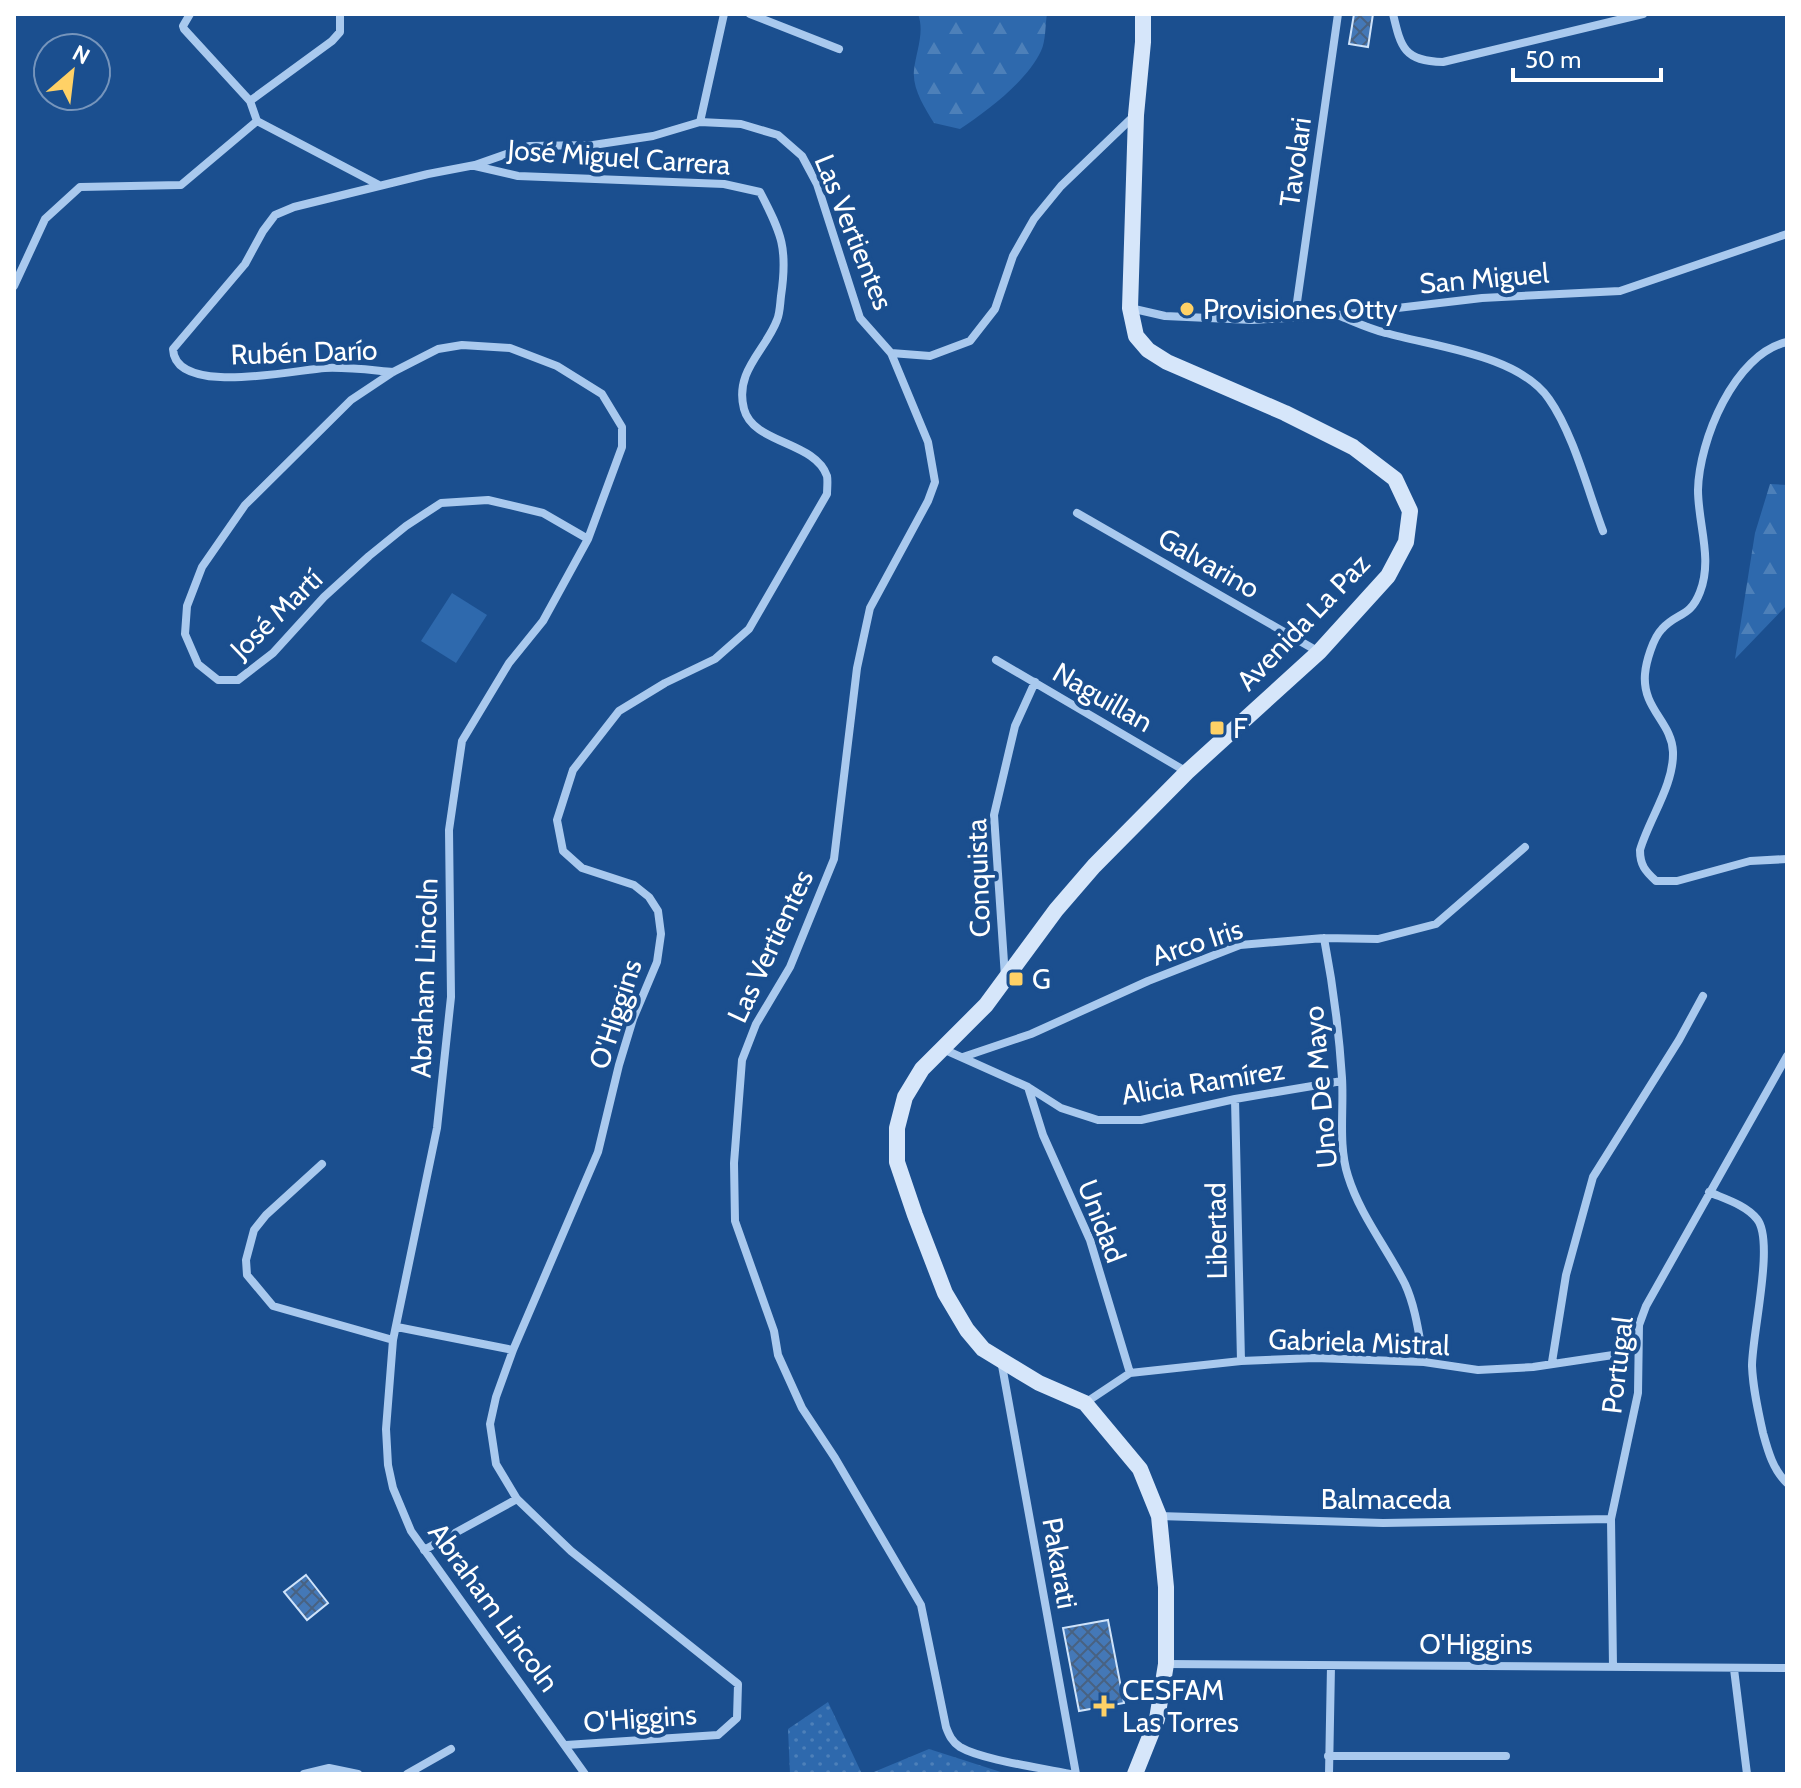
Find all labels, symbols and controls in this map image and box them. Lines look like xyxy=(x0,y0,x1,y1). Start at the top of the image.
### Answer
north arrow xyxy=(32,32,112,112)
scale bar xyxy=(1513,32,1661,82)
text: N xyxy=(68,39,94,70)
text: 50 m xyxy=(1525,45,1581,74)
street label: Tavolari xyxy=(1272,115,1318,209)
street label: José Miguel Carrera xyxy=(506,132,732,182)
street label: Las Vertientes xyxy=(807,149,901,315)
street label: San Miguel xyxy=(1418,255,1550,301)
place label: Provisiones Otty xyxy=(1203,292,1398,326)
marker: Provisiones Otty xyxy=(1178,300,1196,318)
street label: Rubén Darío xyxy=(230,332,378,372)
street label: Galvarino xyxy=(1152,520,1266,606)
street label: Avenida La Paz xyxy=(1229,547,1377,697)
street label: José Martí xyxy=(222,562,329,667)
street label: Naguillan xyxy=(1047,655,1159,739)
place label: F xyxy=(1233,711,1248,745)
marker: F xyxy=(1208,719,1226,737)
street label: Conquista xyxy=(959,818,997,938)
street label: Las Vertientes xyxy=(720,864,820,1028)
street label: Abraham Lincoln xyxy=(404,877,444,1079)
street label: Arco Iris xyxy=(1147,911,1247,973)
street label: O'Higgins xyxy=(581,955,649,1073)
place label: G xyxy=(1032,962,1051,996)
marker: G xyxy=(1007,970,1025,988)
street label: Uno De Mayo xyxy=(1296,1004,1344,1170)
street label: Alicia Ramírez xyxy=(1119,1052,1287,1112)
street label: Unidad xyxy=(1071,1175,1133,1267)
street label: Libertad xyxy=(1198,1182,1234,1280)
street label: Portugal xyxy=(1594,1314,1640,1416)
street label: Gabriela Mistral xyxy=(1268,1322,1451,1362)
street label: Balmaceda xyxy=(1321,1482,1452,1516)
street label: Pakarati xyxy=(1035,1515,1085,1611)
street label: Abraham Lincoln xyxy=(421,1516,567,1698)
street label: O'Higgins xyxy=(1419,1627,1533,1661)
place label: CESFAM Las Torres xyxy=(1122,1673,1239,1739)
marker: CESFAM Las Torres xyxy=(1093,1695,1115,1717)
street label: O'Higgins xyxy=(582,1697,698,1739)

